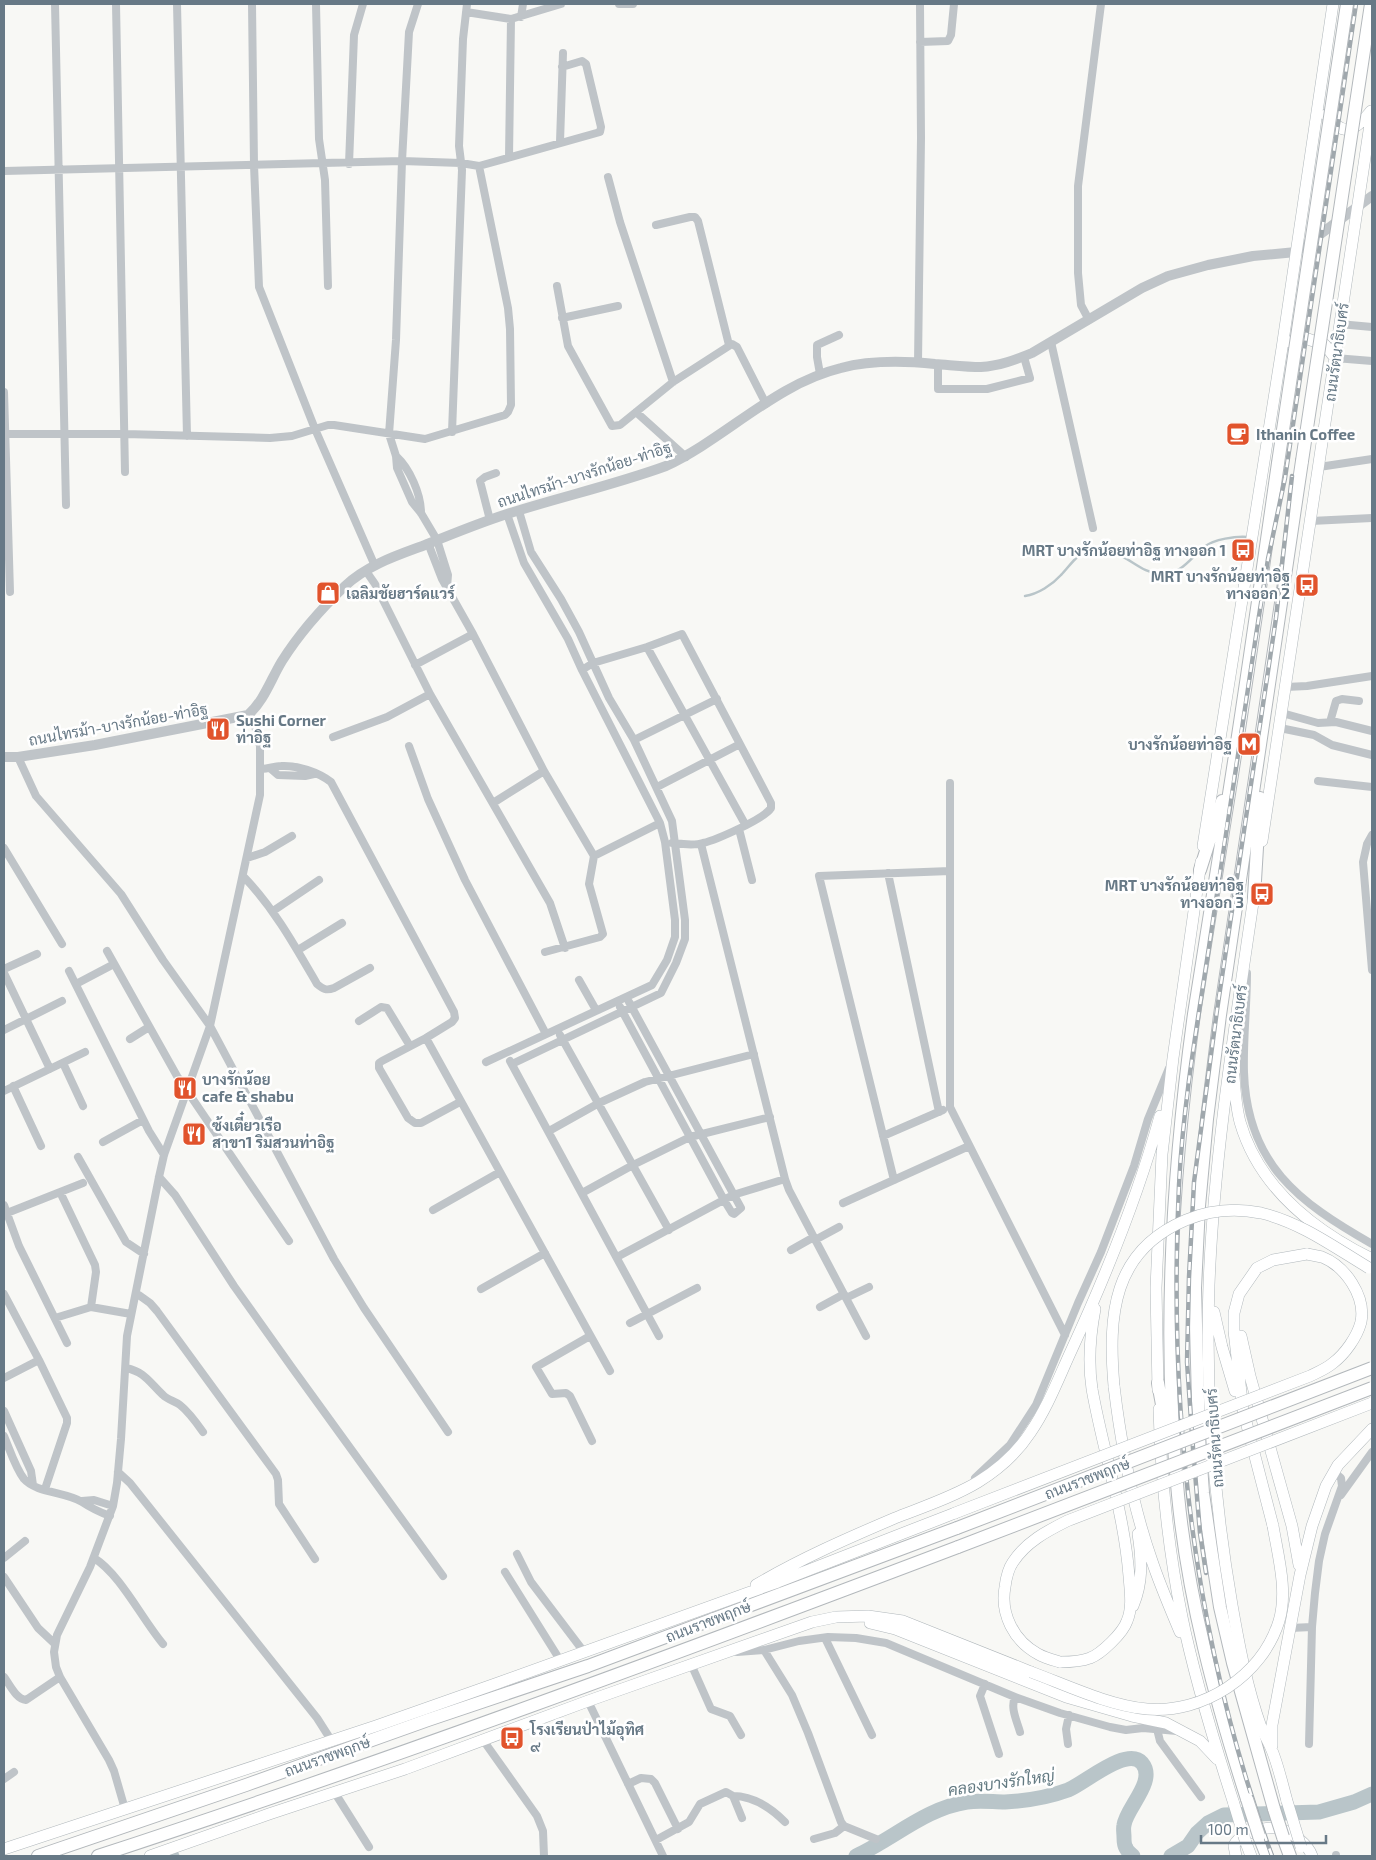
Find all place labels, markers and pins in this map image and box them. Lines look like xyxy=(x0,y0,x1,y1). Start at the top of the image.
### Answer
cafe icon: Ithanin Coffee xyxy=(1225,421,1251,447)
place label: Ithanin Coffee xyxy=(1256,425,1355,443)
bus stop icon: MRT บางรักน้อยท่าอิฐ ทางออก 1 xyxy=(1230,537,1256,563)
place label: MRT บางรักน้อยท่าอิฐ ทางออก 1 xyxy=(1022,541,1226,561)
place label: MRT บางรักน้อยท่าอิฐ ทางออก 2 xyxy=(1151,567,1290,602)
bus stop icon: MRT บางรักน้อยท่าอิฐ ทางออก 2 xyxy=(1294,572,1320,598)
shop icon: เฉลิมชัยฮาร์ดแวร์ xyxy=(315,580,341,606)
place label: เฉลิมชัยฮาร์ดแวร์ xyxy=(346,584,456,602)
place label: Sushi Corner ท่าอิฐ xyxy=(236,711,327,748)
restaurant icon: Sushi Corner ท่าอิฐ xyxy=(205,716,231,742)
metro station icon: บางรักน้อยท่าอิฐ xyxy=(1236,731,1262,757)
place label: บางรักน้อยท่าอิฐ xyxy=(1128,735,1232,755)
place label: MRT บางรักน้อยท่าอิฐ ทางออก 3 xyxy=(1105,876,1244,911)
bus stop icon: MRT บางรักน้อยท่าอิฐ ทางออก 3 xyxy=(1249,881,1275,907)
place label: บางรักน้อย cafe & shabu xyxy=(202,1070,294,1105)
restaurant icon: บางรักน้อย cafe & shabu xyxy=(172,1075,198,1101)
place label: ซ้งเตี๋ยวเรือ สาขา1 ริมสวนท่าอิฐ xyxy=(212,1111,335,1153)
restaurant icon: ซ้งเตี๋ยวเรือ สาขา1 ริมสวนท่าอิฐ xyxy=(181,1121,207,1147)
place label: โรงเรียนป่าไม้อุทิศ ๙ xyxy=(529,1719,644,1755)
bus stop icon: โรงเรียนป่าไม้อุทิศ ๙ xyxy=(499,1725,525,1751)

